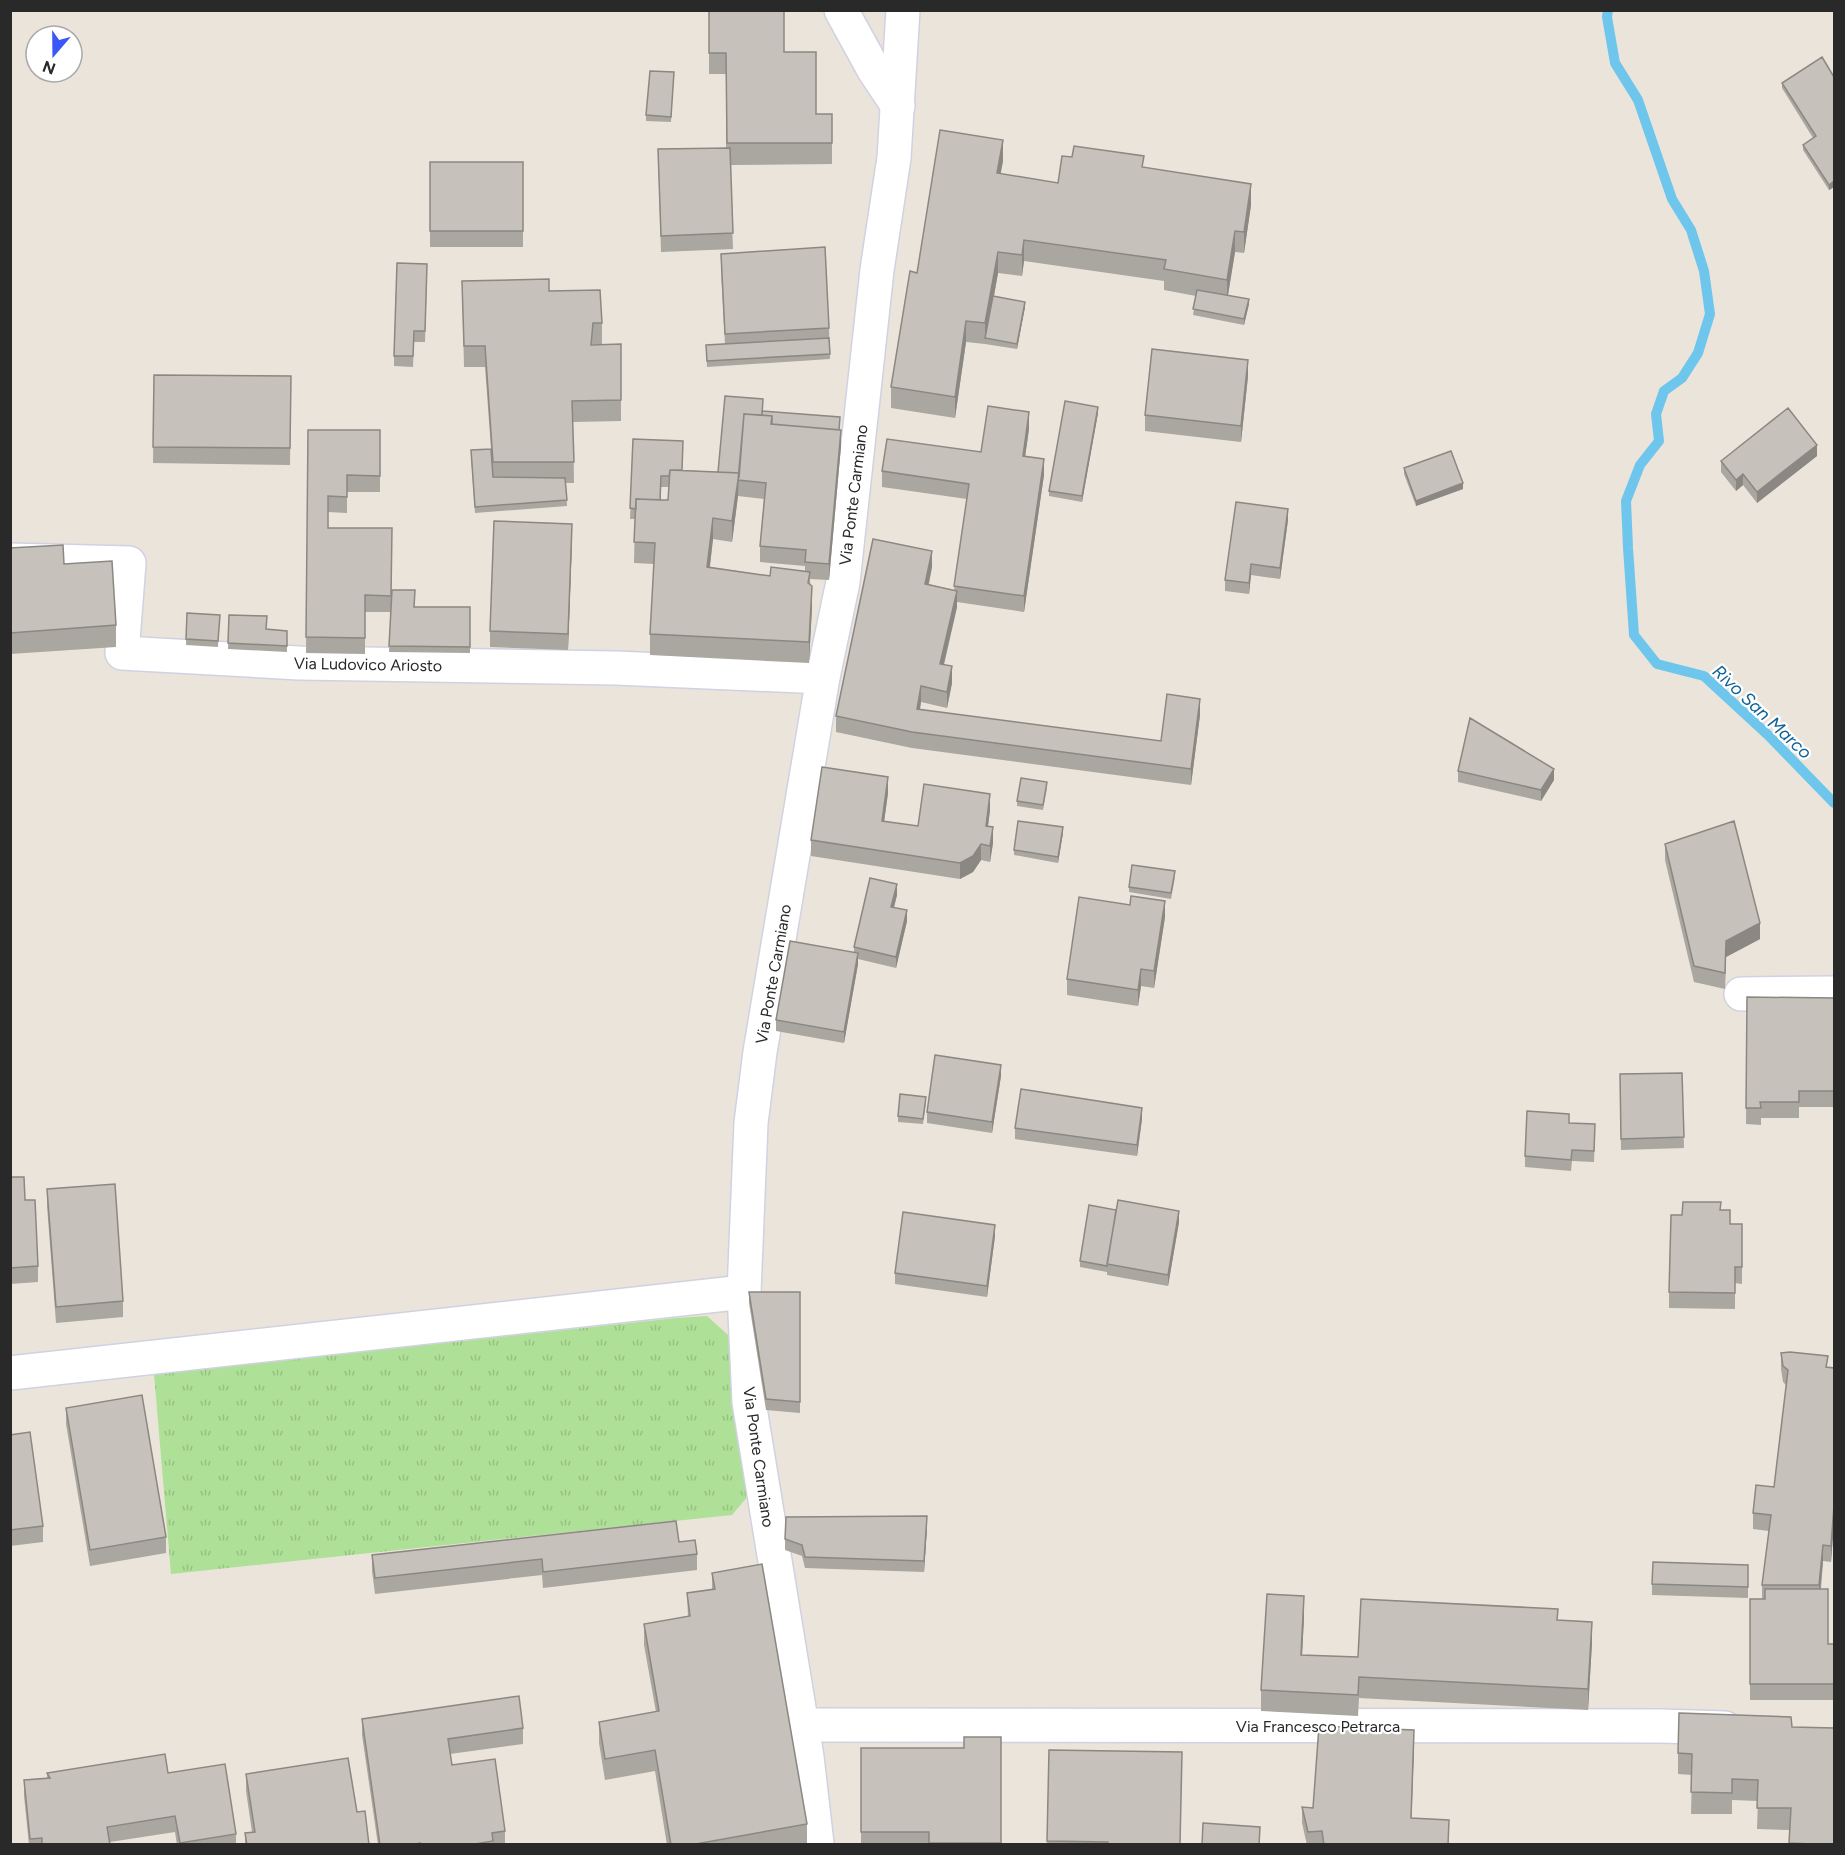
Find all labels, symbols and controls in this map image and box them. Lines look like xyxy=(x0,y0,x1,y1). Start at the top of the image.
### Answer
north arrow xyxy=(24,24,84,84)
text: N xyxy=(40,57,58,79)
street label: Via Ponte Carmiano xyxy=(835,424,872,567)
street label: Via Ludovico Ariosto xyxy=(294,654,442,675)
water label: Rivo San Marco xyxy=(1708,660,1816,764)
street label: Via Ponte Carmiano xyxy=(752,903,795,1046)
street label: Via Ponte Carmiano xyxy=(739,1386,778,1529)
street label: Via Francesco Petrarca xyxy=(1236,1717,1400,1736)

